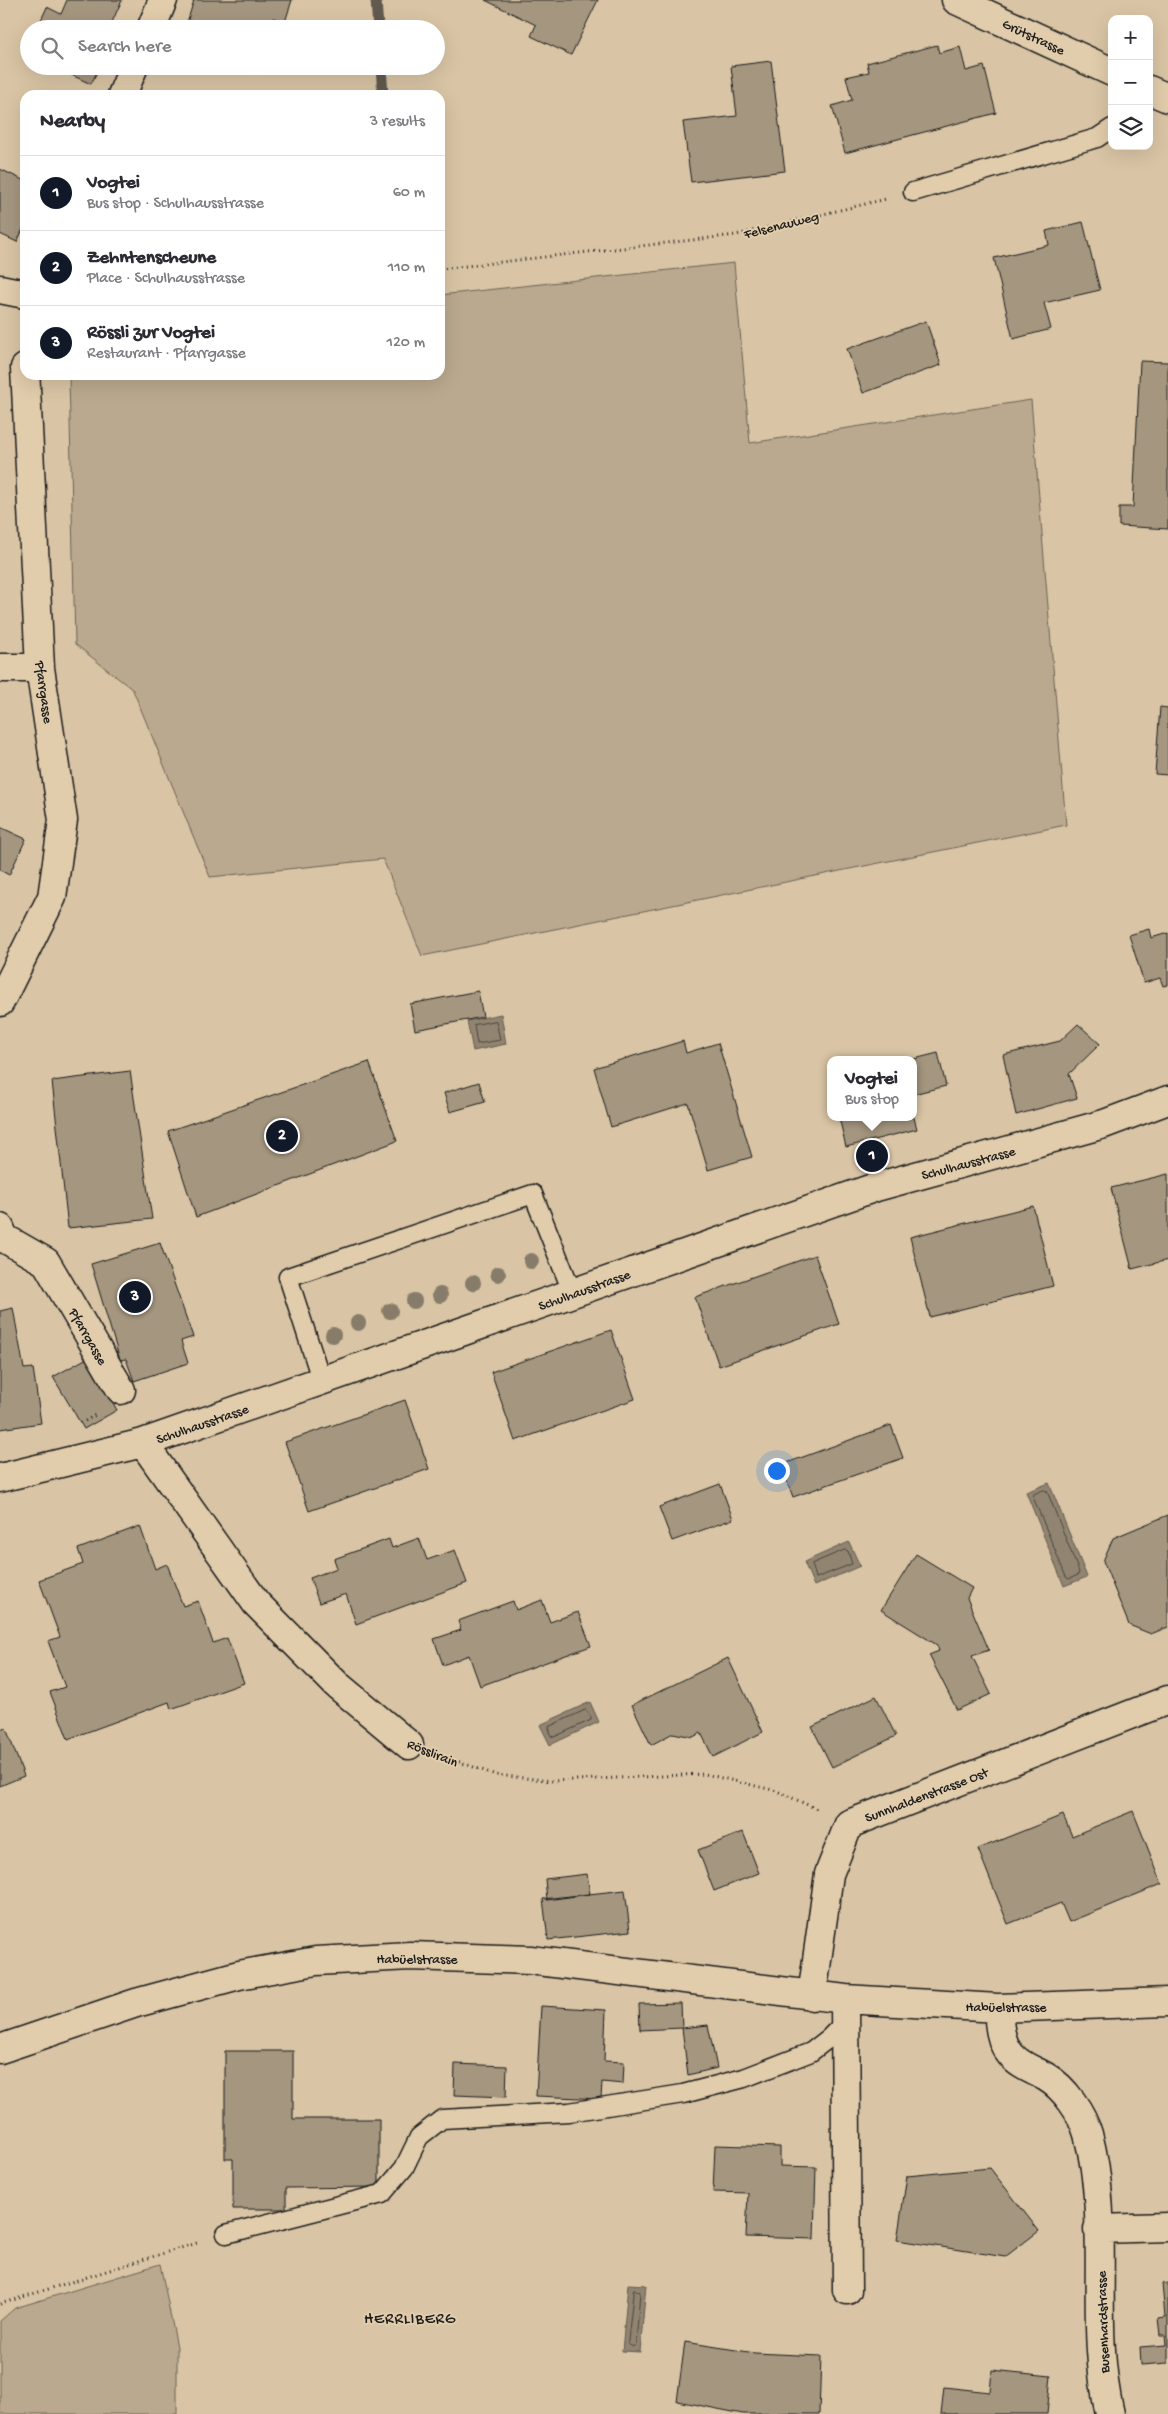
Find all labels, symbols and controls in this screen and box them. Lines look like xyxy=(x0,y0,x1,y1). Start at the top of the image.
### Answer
map controls xyxy=(1108,15,1153,150)
button: + xyxy=(1108,15,1153,60)
street label: Grütstrasse xyxy=(999,16,1068,60)
search box xyxy=(20,20,445,75)
icon: search xyxy=(38,34,66,62)
text: Search here xyxy=(78,36,172,59)
button: − xyxy=(1108,60,1153,105)
button: layers xyxy=(1108,105,1153,150)
text: Nearby xyxy=(40,110,105,135)
text: 3 results xyxy=(370,113,425,132)
text: Vogtei xyxy=(87,172,140,195)
text: 1 xyxy=(53,184,59,203)
text: 60 m xyxy=(393,184,425,203)
text: Bus stop · Schulhausstrasse xyxy=(87,195,264,214)
street label: Felsenauweg xyxy=(741,209,821,244)
text: Zehntenscheune xyxy=(87,247,216,270)
text: 2 xyxy=(52,259,60,278)
text: 110 m xyxy=(388,259,425,278)
text: Place · Schulhausstrasse xyxy=(87,270,245,289)
text: Rössli zur Vogtei xyxy=(87,322,215,345)
text: 3 xyxy=(52,334,60,353)
text: 120 m xyxy=(386,334,425,353)
text: Restaurant · Pfarrgasse xyxy=(87,345,246,364)
street label: Pfarrgasse xyxy=(30,659,55,725)
popup xyxy=(827,1056,917,1121)
text: Vogtei xyxy=(845,1068,898,1091)
text: Bus stop xyxy=(845,1091,899,1110)
pin: 2 xyxy=(266,1117,298,1155)
pin: 1 xyxy=(856,1137,888,1175)
street label: Schulhausstrasse xyxy=(920,1144,1018,1185)
street label: Schulhausstrasse xyxy=(537,1267,634,1316)
pin: 3 xyxy=(119,1278,151,1316)
street label: Pfarrgasse xyxy=(63,1305,110,1369)
street label: Schulhausstrasse xyxy=(154,1401,252,1449)
your location xyxy=(764,1458,790,1484)
street label: Rösslirain xyxy=(404,1736,460,1772)
street label: Sunnhaldenstrasse Ost xyxy=(863,1765,992,1828)
street label: Habüelstrasse xyxy=(376,1952,458,1969)
street label: Habüelstrasse xyxy=(965,2000,1047,2017)
street label: Busenhardstrasse xyxy=(1094,2270,1115,2374)
district label: HERRLIBERG xyxy=(364,2311,456,2330)

